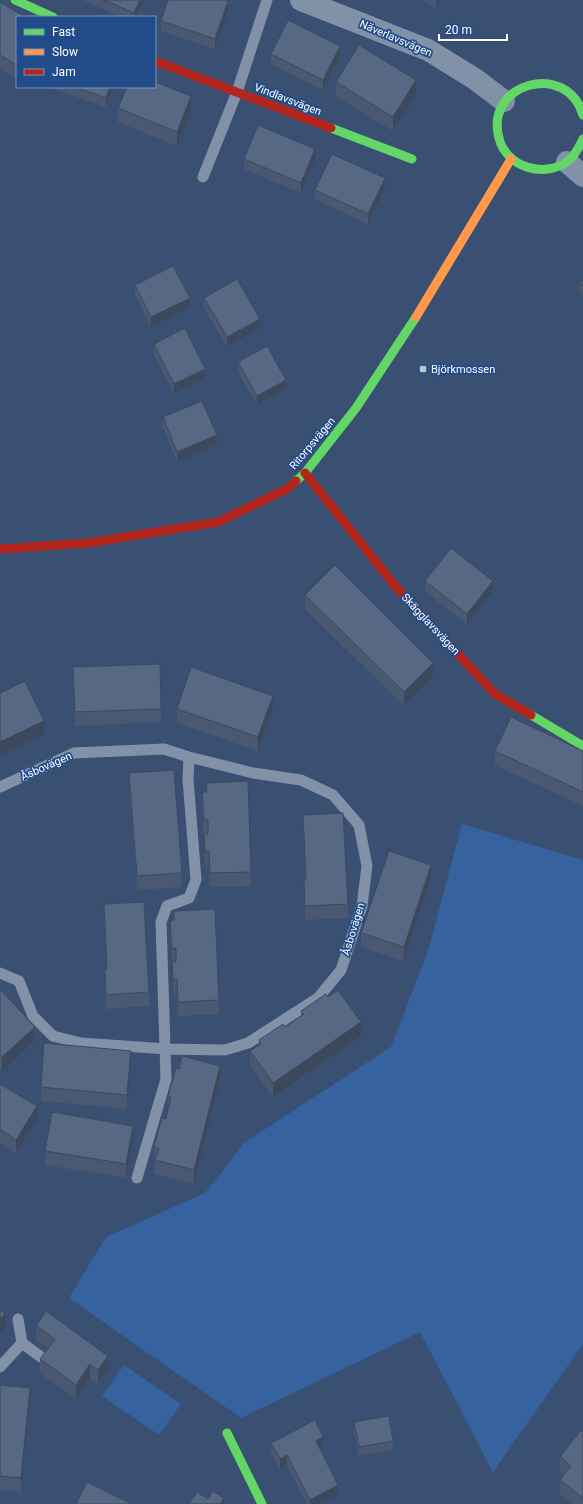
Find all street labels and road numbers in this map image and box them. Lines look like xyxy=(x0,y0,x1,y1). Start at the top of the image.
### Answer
street label: Näverlavsvägen xyxy=(358,17,434,60)
street label: Vindlavsvägen xyxy=(252,81,323,118)
street label: Ritorpsvägen xyxy=(287,415,338,472)
street label: Skägglavsvägen xyxy=(399,591,462,658)
street label: Åsbovägen xyxy=(18,749,74,783)
street label: Åsbovägen xyxy=(338,901,368,957)

